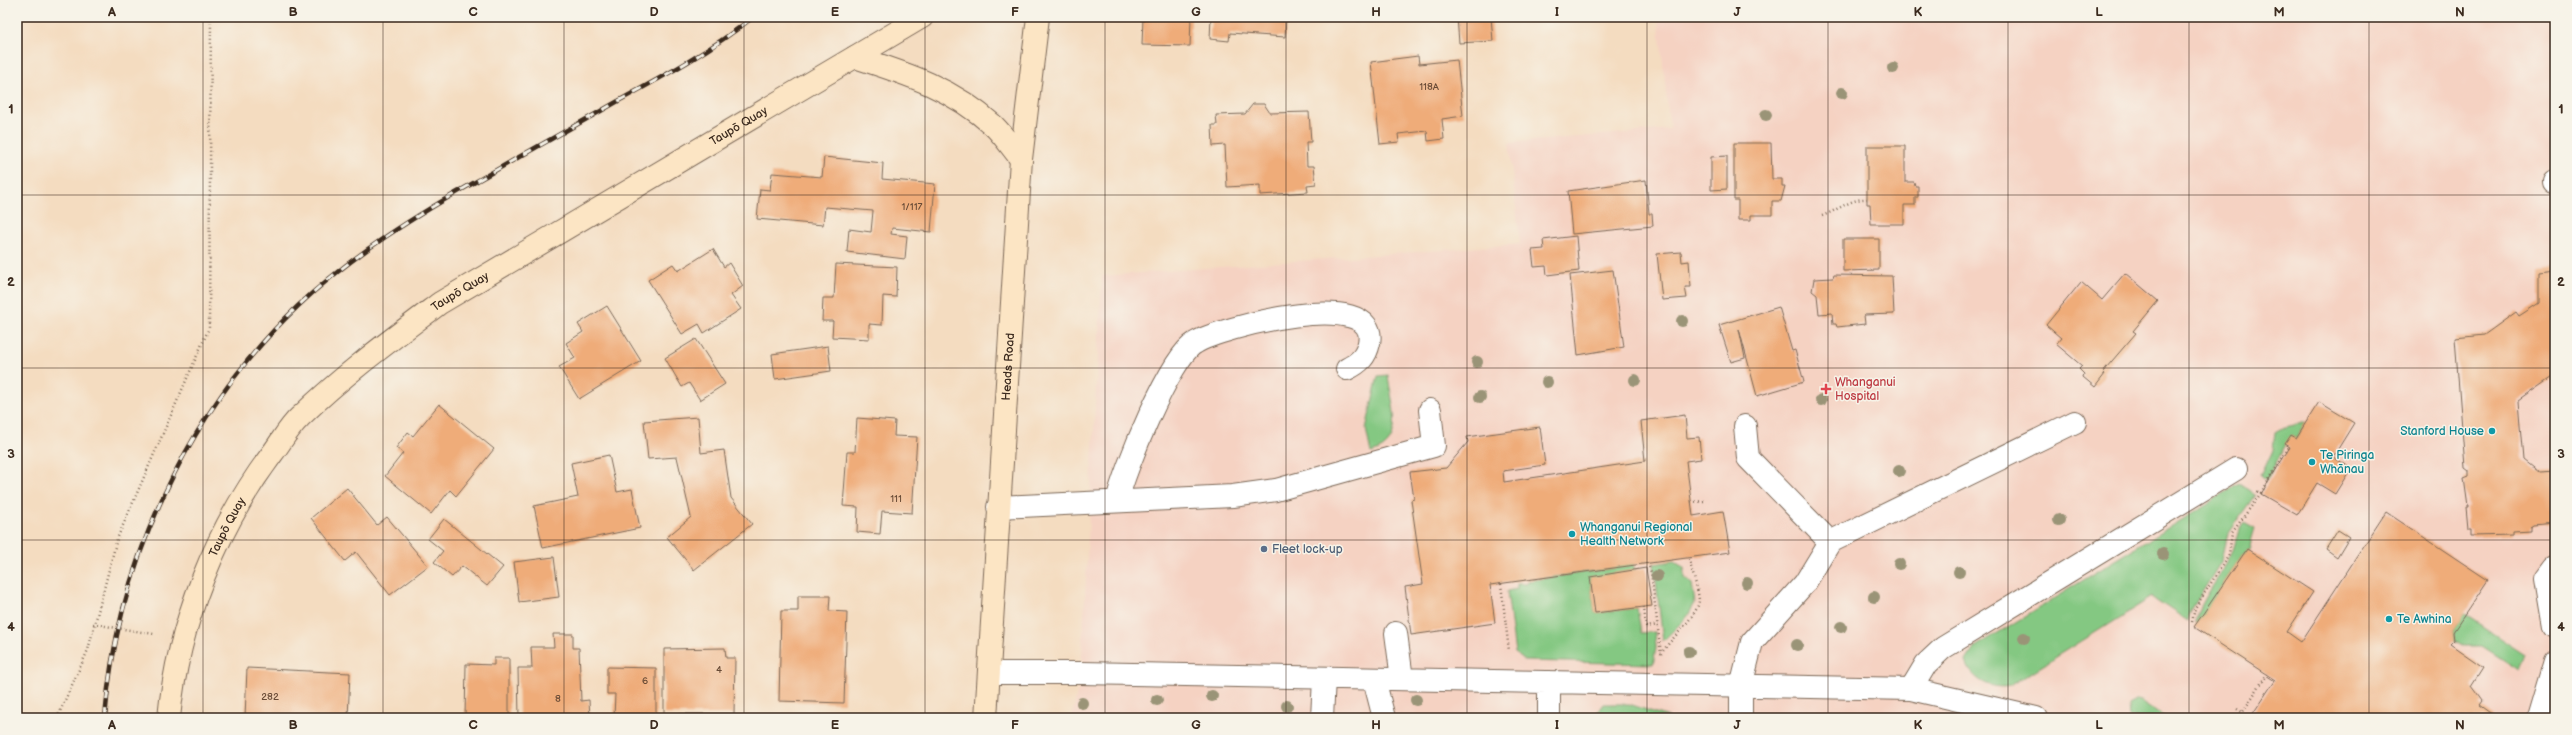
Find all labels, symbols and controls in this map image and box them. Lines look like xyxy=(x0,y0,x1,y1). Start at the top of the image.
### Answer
text: A xyxy=(107,4,116,20)
text: B xyxy=(288,4,298,20)
text: C xyxy=(468,4,478,20)
text: D xyxy=(649,4,659,20)
text: E xyxy=(831,4,840,20)
text: F xyxy=(1011,4,1019,20)
text: G xyxy=(1191,4,1201,20)
text: H xyxy=(1371,4,1381,20)
text: I xyxy=(1555,4,1559,20)
text: J xyxy=(1733,4,1741,20)
text: K xyxy=(1914,4,1923,20)
text: L xyxy=(2095,4,2103,20)
text: M xyxy=(2273,4,2285,20)
text: N xyxy=(2455,4,2465,20)
house number: 118A xyxy=(1419,81,1440,93)
text: 1 xyxy=(8,101,14,117)
text: 1 xyxy=(2558,101,2564,117)
street label: Taupō Quay xyxy=(707,103,771,149)
house number: 1/117 xyxy=(901,201,923,213)
street label: Taupō Quay xyxy=(428,268,492,315)
text: 2 xyxy=(7,274,15,290)
text: 2 xyxy=(2557,274,2565,290)
street label: Heads Road xyxy=(998,332,1018,401)
place label: Whanganui Hospital xyxy=(1835,375,1896,404)
marker: Whanganui Hospital xyxy=(1820,383,1832,395)
place label: Stanford House xyxy=(2400,424,2484,439)
marker: Stanford House xyxy=(2487,426,2497,436)
text: 3 xyxy=(7,446,15,462)
text: 3 xyxy=(2557,446,2565,462)
place label: Te Piringa Whānau xyxy=(2320,448,2375,477)
marker: Te Piringa Whānau xyxy=(2307,457,2317,467)
house number: 111 xyxy=(890,493,902,505)
street label: Taupō Quay xyxy=(206,494,249,559)
place label: Whanganui Regional Health Network xyxy=(1580,520,1692,549)
marker: Whanganui Regional Health Network xyxy=(1567,529,1577,539)
place label: Fleet lock-up xyxy=(1272,542,1343,557)
marker: Fleet lock-up xyxy=(1259,544,1269,554)
place label: Te Awhina xyxy=(2397,612,2452,627)
marker: Te Awhina xyxy=(2384,614,2394,624)
text: 4 xyxy=(7,619,15,635)
text: 4 xyxy=(2557,619,2565,635)
house number: 4 xyxy=(716,664,722,676)
house number: 6 xyxy=(642,675,648,687)
house number: 282 xyxy=(261,691,279,703)
house number: 8 xyxy=(555,693,561,705)
text: A xyxy=(107,717,116,733)
text: B xyxy=(288,717,298,733)
text: C xyxy=(468,717,478,733)
text: D xyxy=(649,717,659,733)
text: E xyxy=(831,717,840,733)
text: F xyxy=(1011,717,1019,733)
text: G xyxy=(1191,717,1201,733)
text: H xyxy=(1371,717,1381,733)
text: I xyxy=(1555,717,1559,733)
text: J xyxy=(1733,717,1741,733)
text: K xyxy=(1914,717,1923,733)
text: L xyxy=(2095,717,2103,733)
text: M xyxy=(2273,717,2285,733)
text: N xyxy=(2455,717,2465,733)

